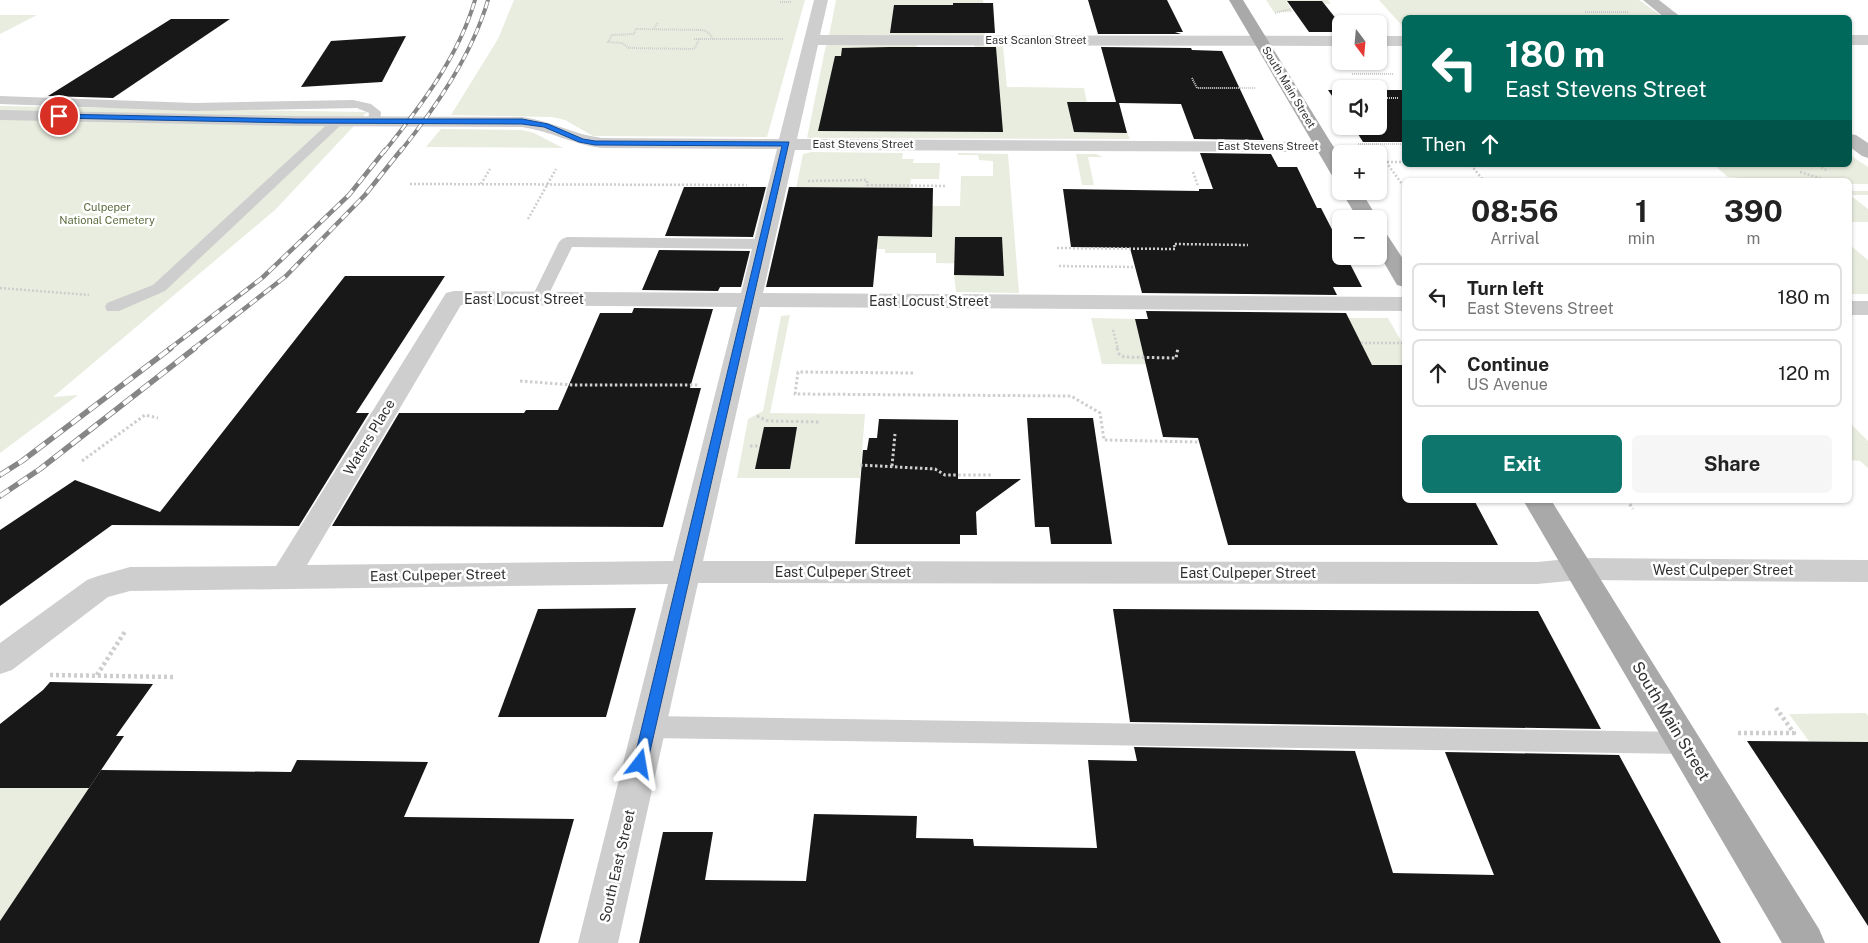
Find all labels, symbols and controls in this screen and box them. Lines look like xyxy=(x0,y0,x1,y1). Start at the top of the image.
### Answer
north arrow xyxy=(1332,15,1388,70)
map controls xyxy=(1332,15,1387,265)
street label: East Scanlon Street xyxy=(985,34,1087,46)
text: 180 m xyxy=(1505,34,1605,75)
icon: left xyxy=(1422,35,1487,100)
street label: South Main Street xyxy=(1260,44,1318,130)
text: East Stevens Street xyxy=(1505,76,1707,102)
button: sound xyxy=(1332,80,1387,135)
pin xyxy=(38,95,80,137)
icon: arrive xyxy=(45,102,73,130)
icon: ahead xyxy=(1476,130,1504,158)
text: Then xyxy=(1422,133,1466,155)
street label: East Stevens Street xyxy=(813,138,913,150)
street label: East Stevens Street xyxy=(1218,140,1318,152)
button: + xyxy=(1332,145,1387,200)
text: 08:56 xyxy=(1471,193,1559,229)
text: 1 xyxy=(1635,193,1648,229)
text: 390 xyxy=(1724,193,1783,229)
park label: Culpeper National Cemetery xyxy=(59,201,155,226)
button: − xyxy=(1332,210,1387,265)
text: Arrival xyxy=(1490,229,1540,248)
text: min xyxy=(1628,229,1655,248)
text: m xyxy=(1747,229,1760,248)
text: Turn left xyxy=(1467,277,1544,299)
icon: left xyxy=(1424,283,1452,311)
text: 180 m xyxy=(1777,286,1830,308)
street label: East Locust Street xyxy=(464,291,584,307)
street label: East Locust Street xyxy=(869,293,989,309)
text: East Stevens Street xyxy=(1467,299,1614,318)
text: Continue xyxy=(1467,353,1549,375)
icon: ahead xyxy=(1424,359,1452,387)
text: 120 m xyxy=(1778,362,1830,384)
text: US Avenue xyxy=(1467,375,1548,394)
street label: Waters Place xyxy=(340,396,398,478)
button: Exit xyxy=(1422,435,1622,493)
button: Share xyxy=(1632,435,1832,493)
street label: West Culpeper Street xyxy=(1653,562,1793,578)
street label: East Culpeper Street xyxy=(775,564,911,580)
street label: East Culpeper Street xyxy=(1180,565,1316,581)
street label: East Culpeper Street xyxy=(370,566,506,584)
street label: South Main Street xyxy=(1628,658,1714,784)
position arrow xyxy=(613,737,665,789)
street label: South East Street xyxy=(596,808,638,924)

